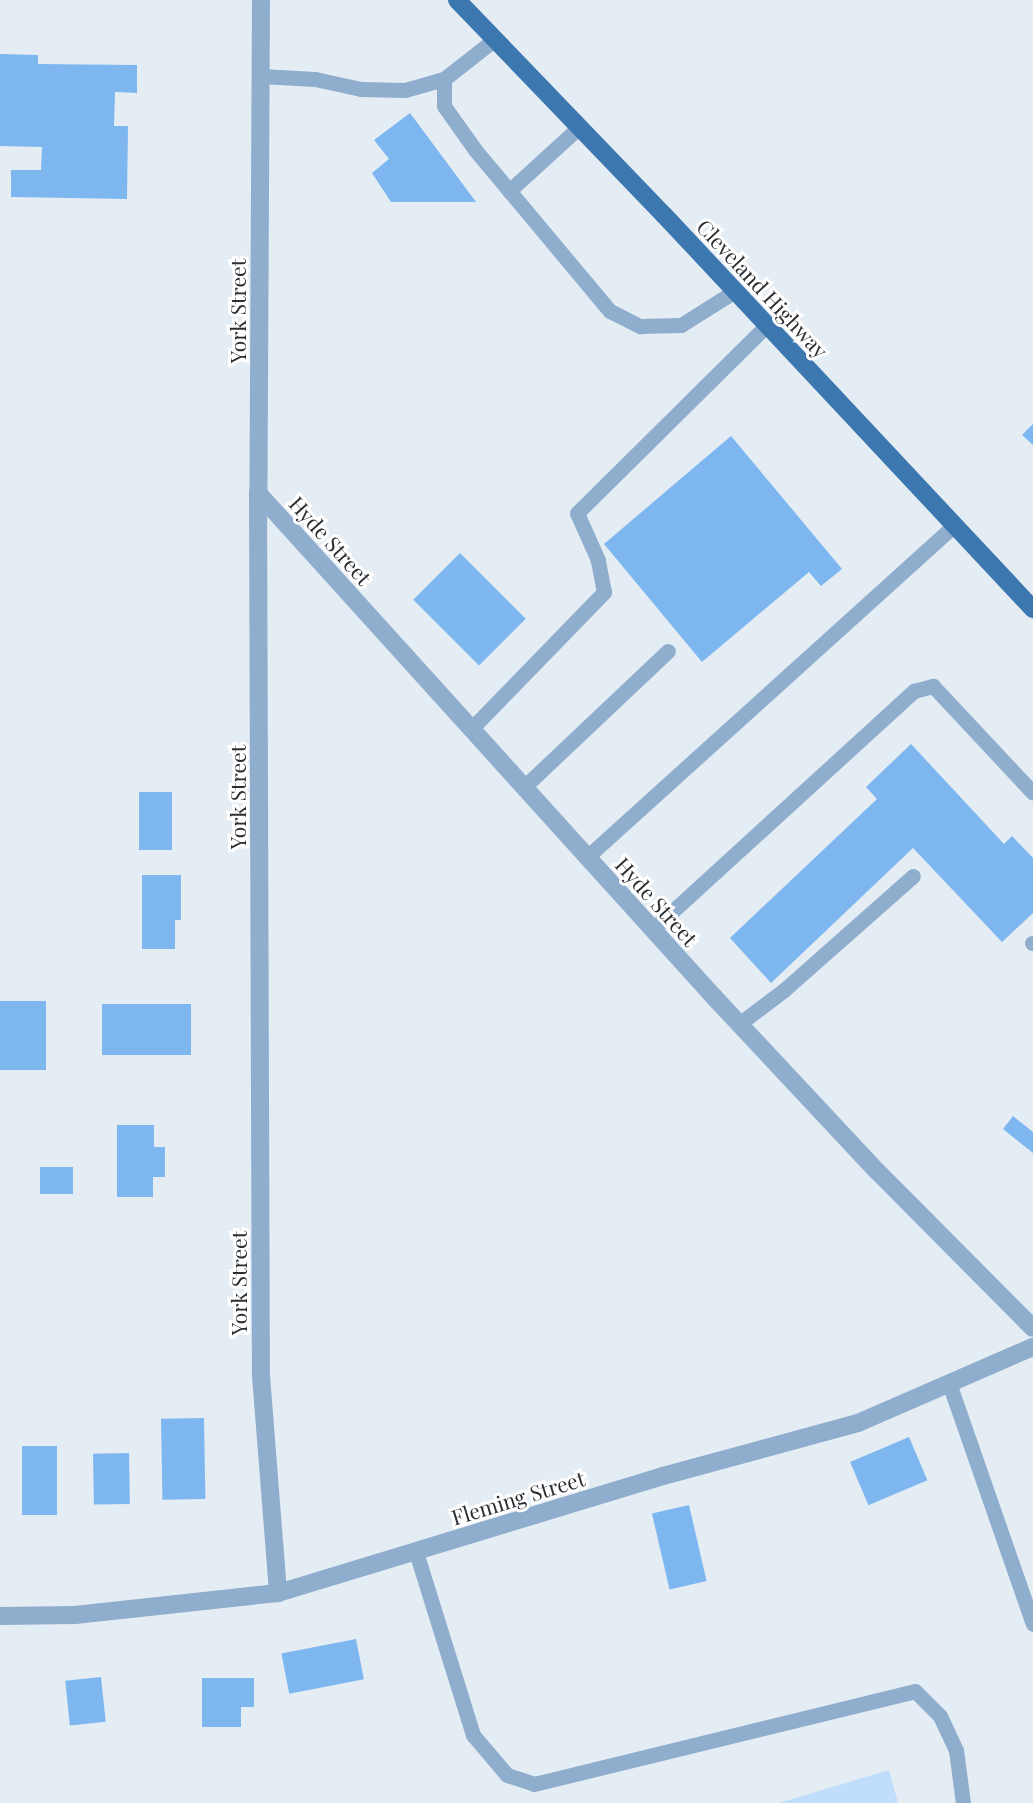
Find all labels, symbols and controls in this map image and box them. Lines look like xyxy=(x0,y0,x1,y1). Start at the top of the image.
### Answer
street label: Cleveland Highway xyxy=(692,214,834,362)
street label: York Street xyxy=(224,259,250,363)
street label: Hyde Street xyxy=(285,491,377,589)
street label: York Street xyxy=(224,745,250,849)
street label: Hyde Street xyxy=(611,852,703,950)
street label: York Street xyxy=(225,1231,251,1335)
street label: Fleming Street xyxy=(448,1465,588,1529)

